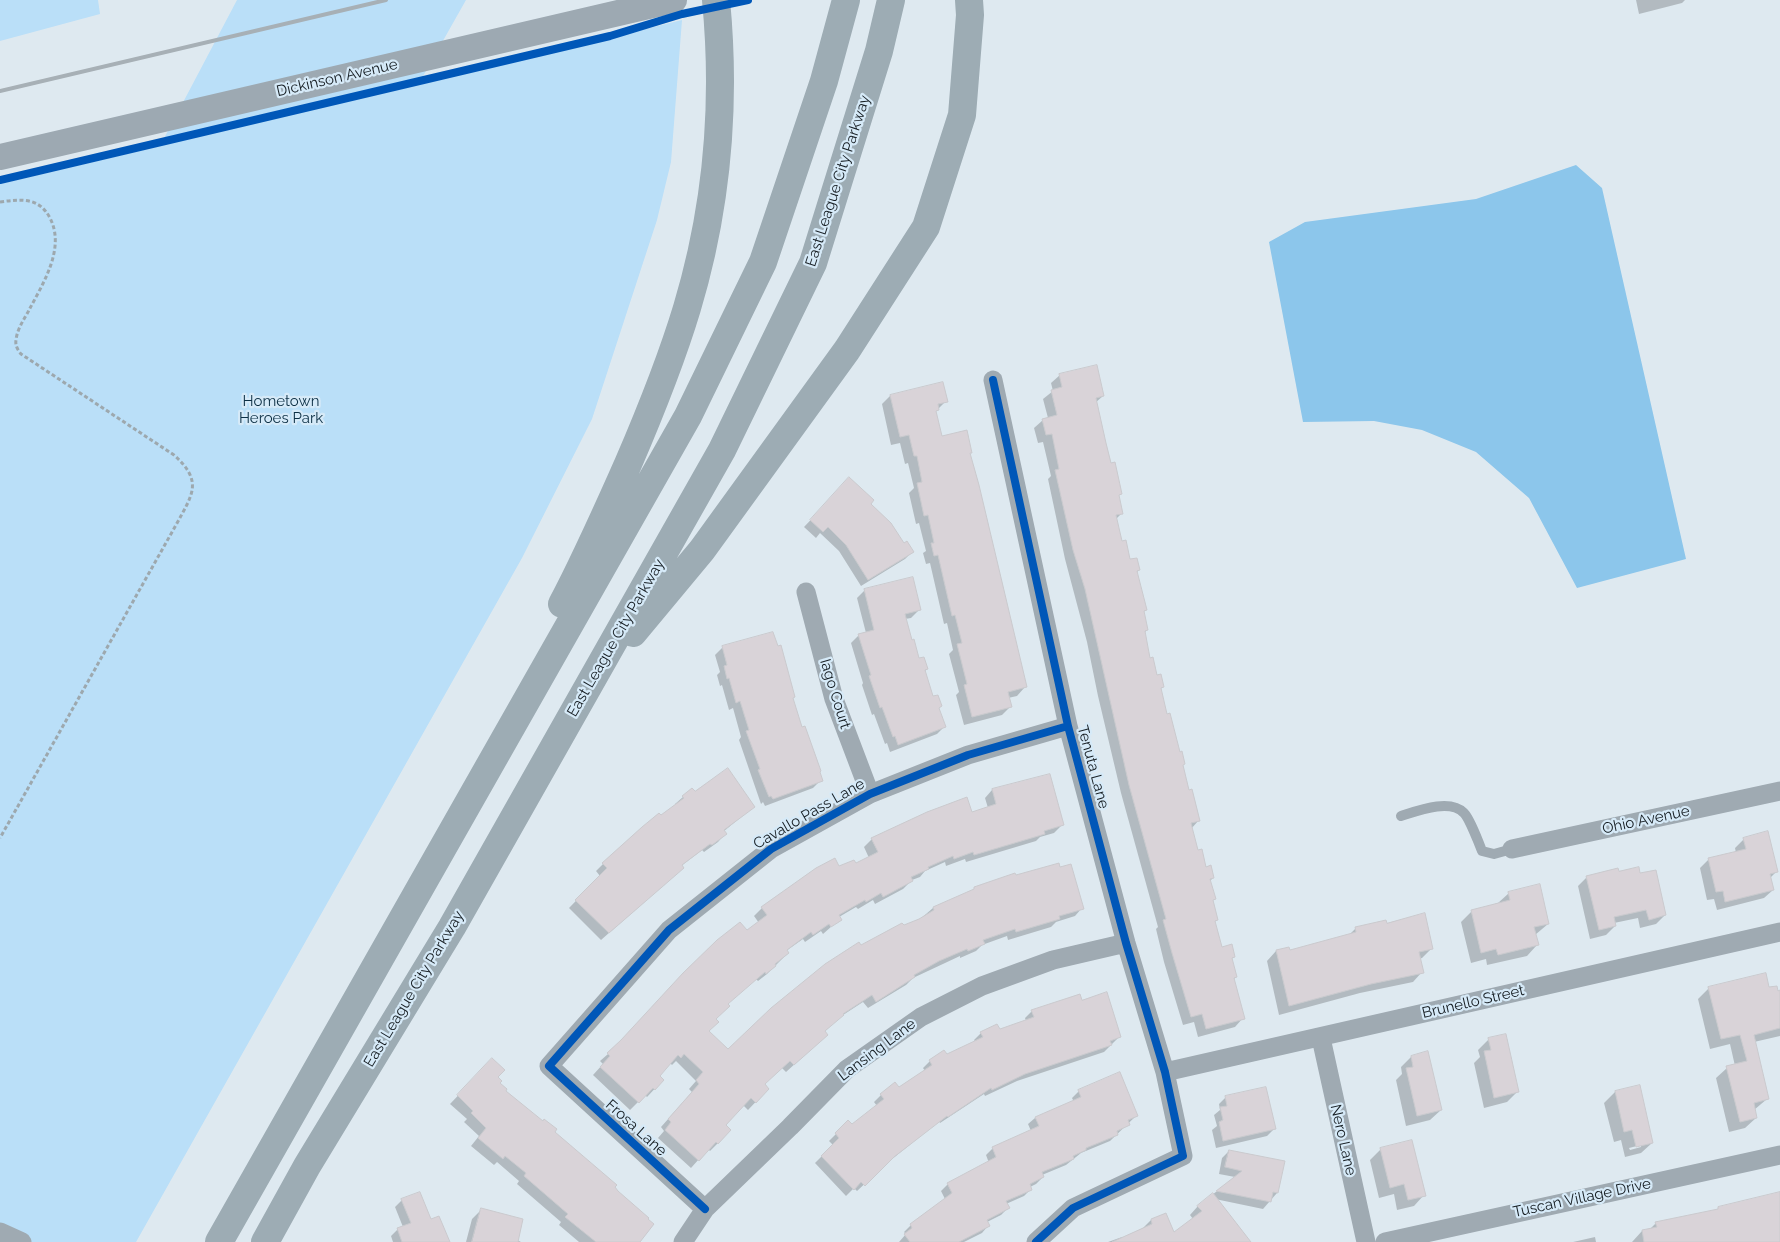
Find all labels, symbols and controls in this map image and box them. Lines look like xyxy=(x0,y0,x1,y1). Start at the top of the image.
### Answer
street label: Dickinson Avenue xyxy=(275,55,399,101)
street label: East League City Parkway xyxy=(802,93,874,269)
park label: Hometown Heroes Park xyxy=(239,392,323,427)
street label: East League City Parkway xyxy=(563,556,669,720)
street label: Iago Court xyxy=(816,657,854,731)
street label: Tenuta Lane xyxy=(1073,723,1113,811)
street label: Cavallo Pass Lane xyxy=(750,775,868,853)
street label: Ohio Avenue xyxy=(1601,802,1691,838)
street label: East League City Parkway xyxy=(360,908,468,1070)
street label: Brunello Street xyxy=(1420,982,1526,1022)
street label: Lansing Lane xyxy=(835,1015,919,1085)
street label: Frosa Lane xyxy=(602,1096,670,1160)
street label: Nero Lane xyxy=(1326,1103,1360,1177)
street label: Tuscan Village Drive xyxy=(1511,1175,1653,1221)

